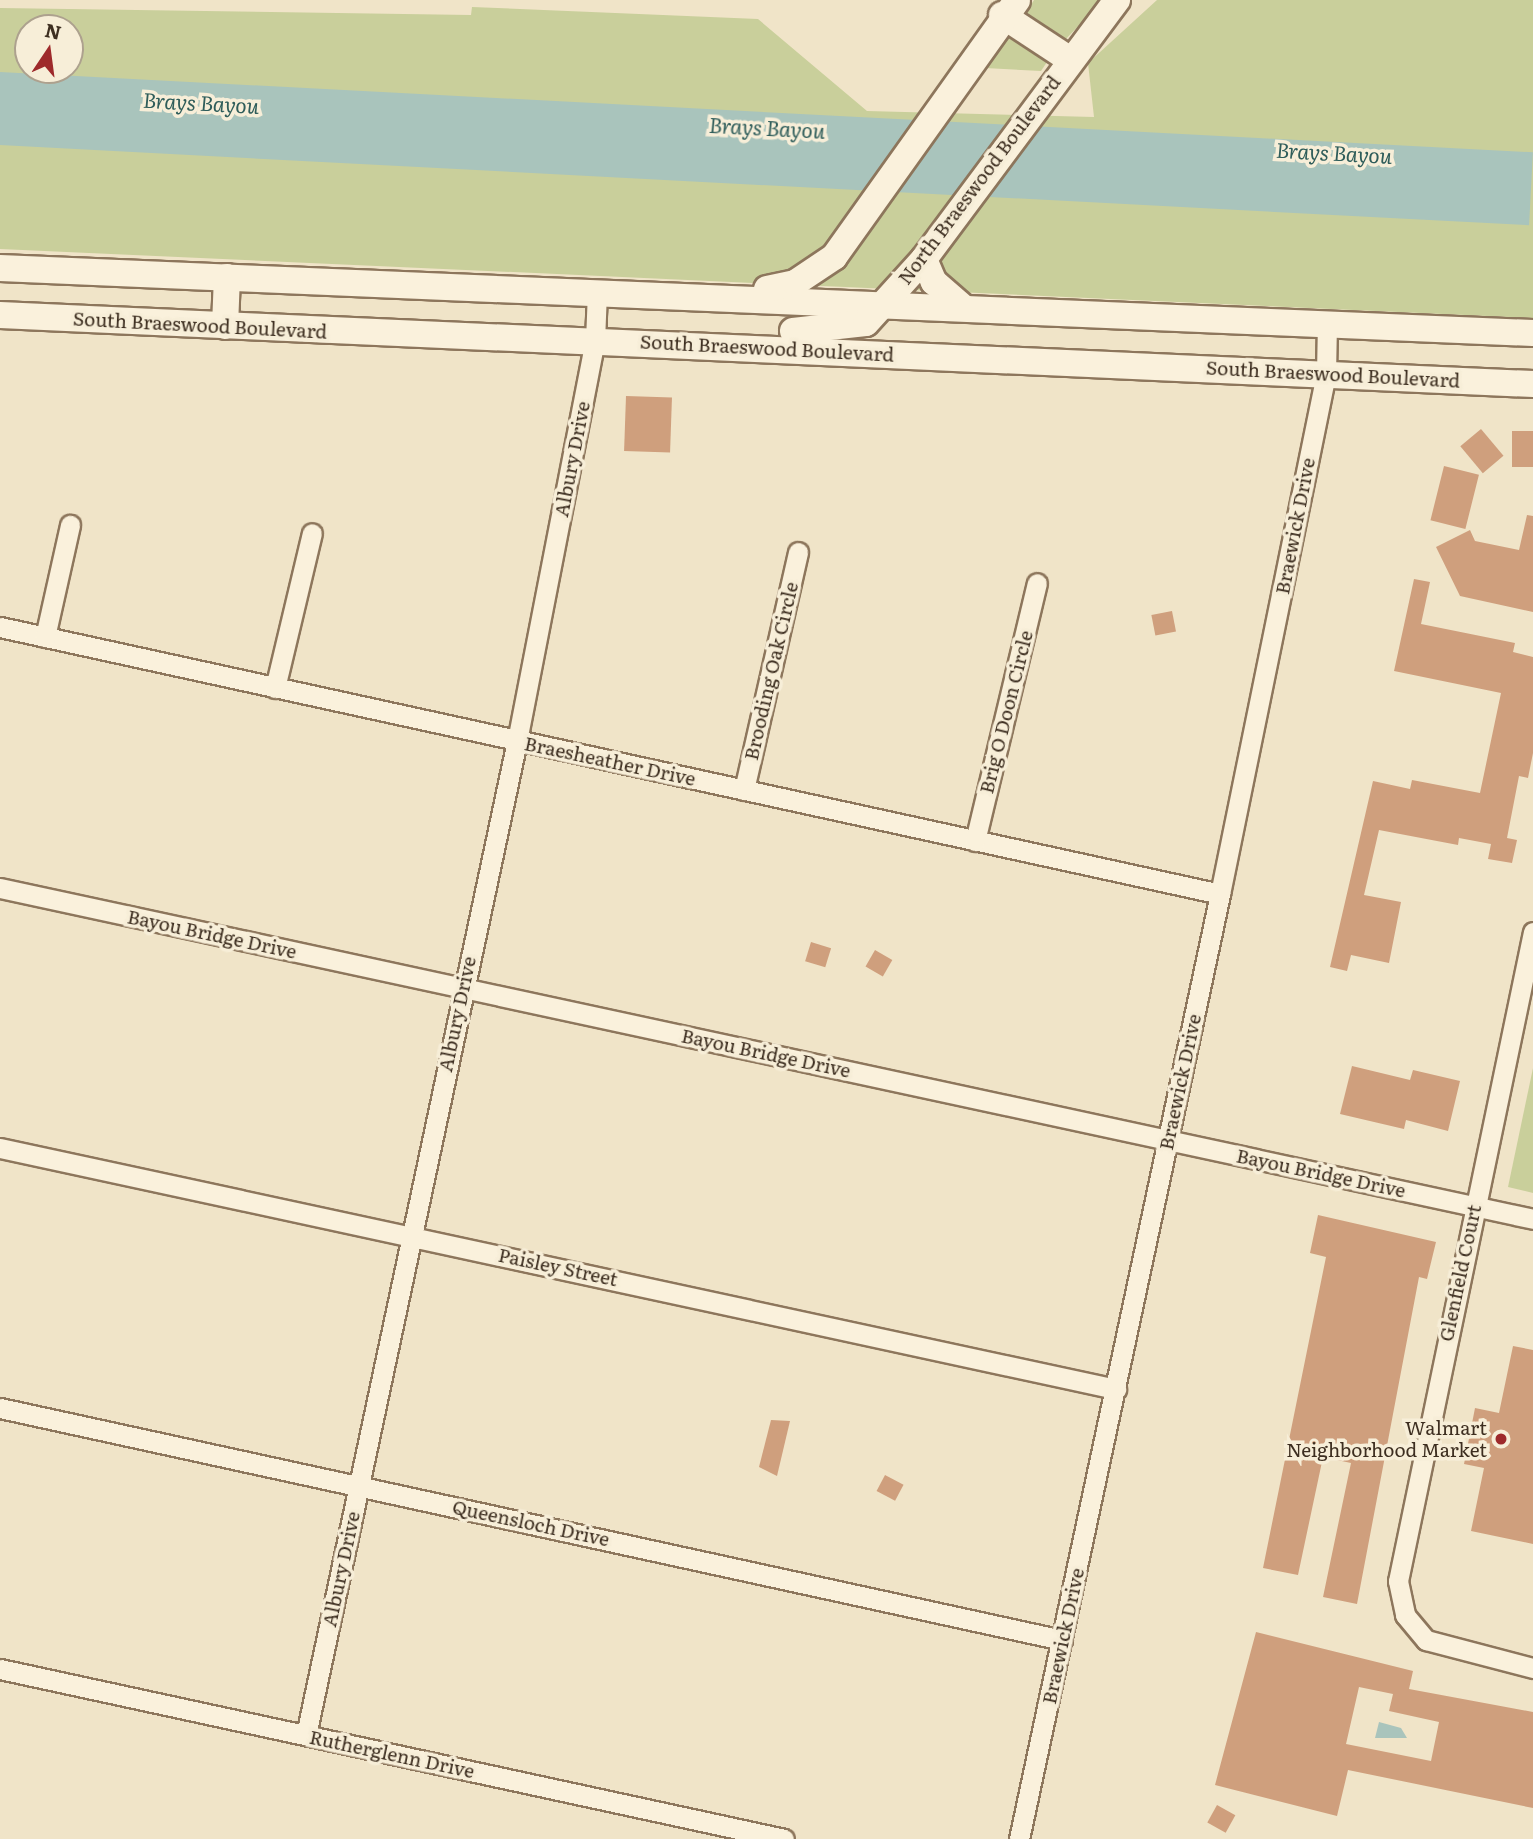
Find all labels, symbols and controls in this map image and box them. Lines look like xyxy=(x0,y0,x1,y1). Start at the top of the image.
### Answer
north arrow xyxy=(14,14,84,84)
text: N xyxy=(42,15,64,46)
street label: North Braeswood Boulevard xyxy=(893,71,1065,289)
water label: Brays Bayou xyxy=(142,86,260,118)
water label: Brays Bayou xyxy=(708,111,826,143)
water label: Brays Bayou xyxy=(1275,136,1393,168)
street label: South Braeswood Boulevard xyxy=(72,307,328,343)
street label: South Braeswood Boulevard xyxy=(639,330,895,366)
street label: South Braeswood Boulevard xyxy=(1205,356,1461,392)
street label: Albury Drive xyxy=(550,399,594,519)
street label: Braewick Drive xyxy=(1271,456,1319,596)
street label: Brooding Oak Circle xyxy=(739,580,803,762)
street label: Brig O Doon Circle xyxy=(975,628,1037,796)
street label: Braesheather Drive xyxy=(522,732,698,790)
street label: Bayou Bridge Drive xyxy=(125,905,299,963)
street label: Albury Drive xyxy=(434,954,480,1074)
street label: Braewick Drive xyxy=(1154,1012,1206,1152)
street label: Bayou Bridge Drive xyxy=(679,1024,853,1082)
street label: Bayou Bridge Drive xyxy=(1234,1144,1408,1202)
street label: Glenfield Court xyxy=(1434,1203,1486,1343)
street label: Paisley Street xyxy=(496,1243,620,1291)
place label: Walmart Neighborhood Market xyxy=(1286,1417,1487,1461)
marker: Walmart Neighborhood Market xyxy=(1493,1431,1509,1447)
street label: Queensloch Drive xyxy=(450,1495,612,1551)
street label: Albury Drive xyxy=(318,1509,364,1629)
street label: Braewick Drive xyxy=(1037,1566,1089,1706)
street label: Rutherglenn Drive xyxy=(307,1725,477,1783)

